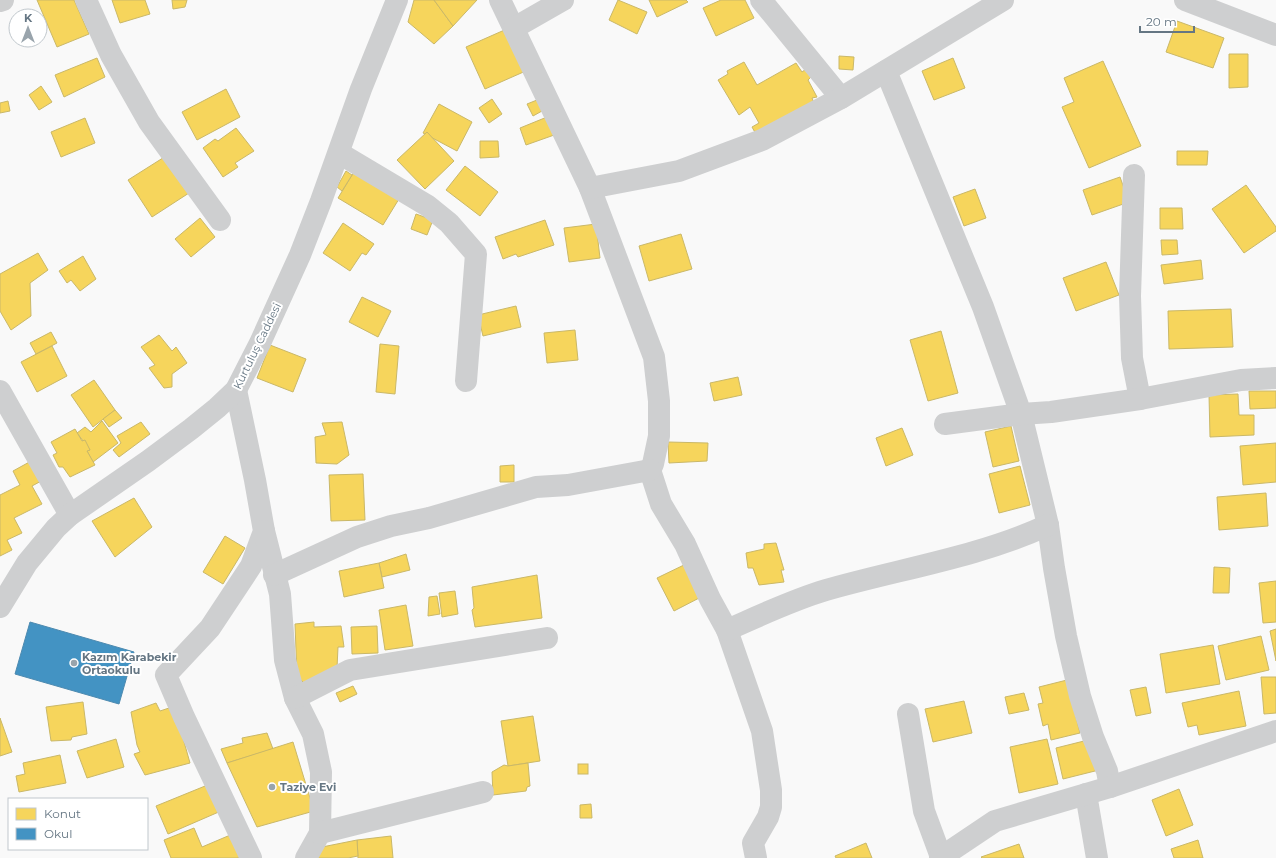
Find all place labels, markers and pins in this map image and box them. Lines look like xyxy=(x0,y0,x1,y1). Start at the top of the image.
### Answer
place label: Kazım Karabekir Ortaokulu xyxy=(82,650,177,677)
marker: Kazım Karabekir Ortaokulu xyxy=(69,658,79,668)
place label: Taziye Evi xyxy=(280,780,336,794)
marker: Taziye Evi xyxy=(267,782,277,792)

